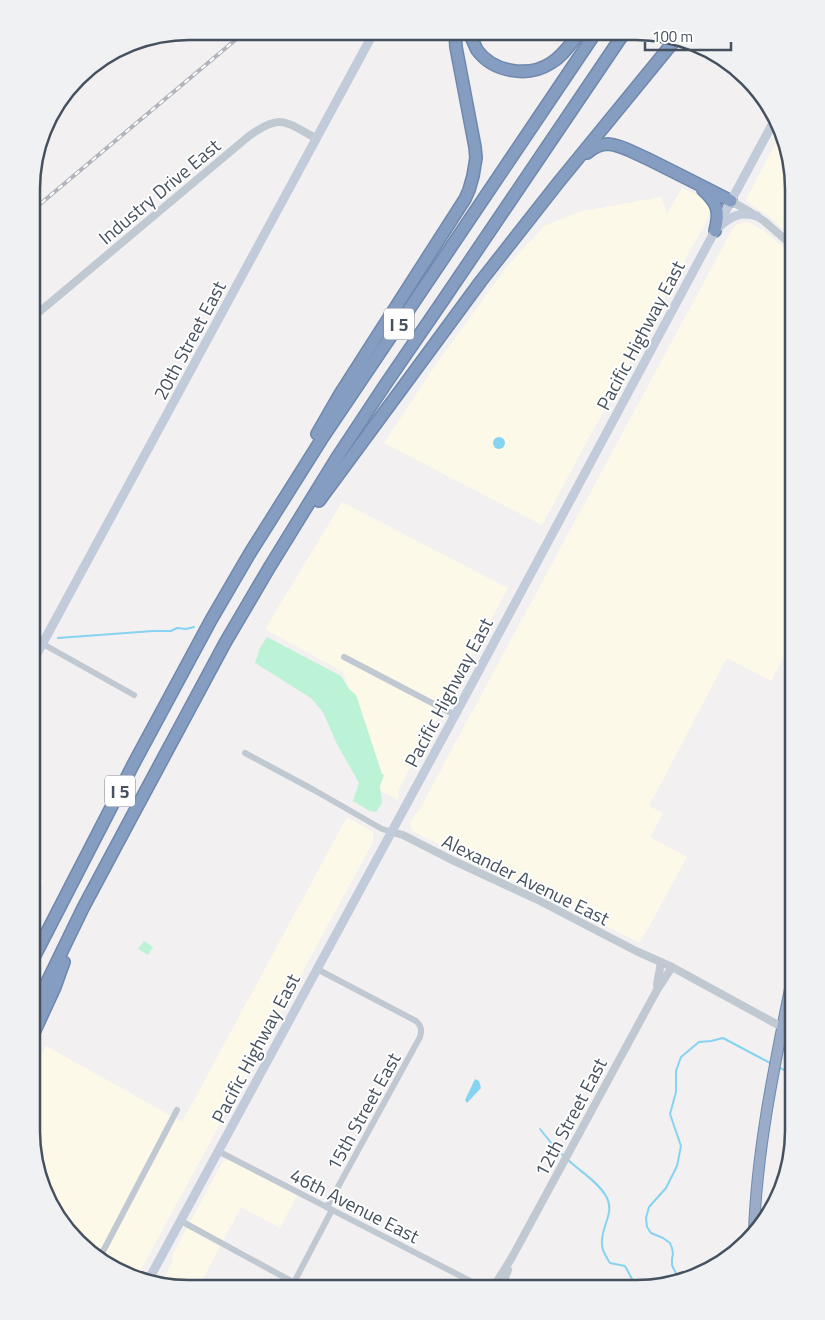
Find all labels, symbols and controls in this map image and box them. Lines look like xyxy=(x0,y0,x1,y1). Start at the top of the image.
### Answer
scale bar xyxy=(645,20,731,52)
text: 100 m xyxy=(652,25,693,48)
street label: Industry Drive East xyxy=(92,131,227,251)
street label: Pacific Highway East xyxy=(588,255,692,415)
street label: 20th Street East xyxy=(145,275,233,405)
road number: I 5 xyxy=(384,308,414,339)
street label: Pacific Highway East xyxy=(396,612,500,772)
road number: I 5 xyxy=(105,776,135,806)
street label: Alexander Avenue East xyxy=(437,826,615,932)
street label: Pacific Highway East xyxy=(203,968,307,1128)
street label: 15th Street East xyxy=(319,1046,408,1175)
street label: 12th Street East xyxy=(526,1052,614,1182)
street label: 46th Avenue East xyxy=(285,1160,425,1250)

